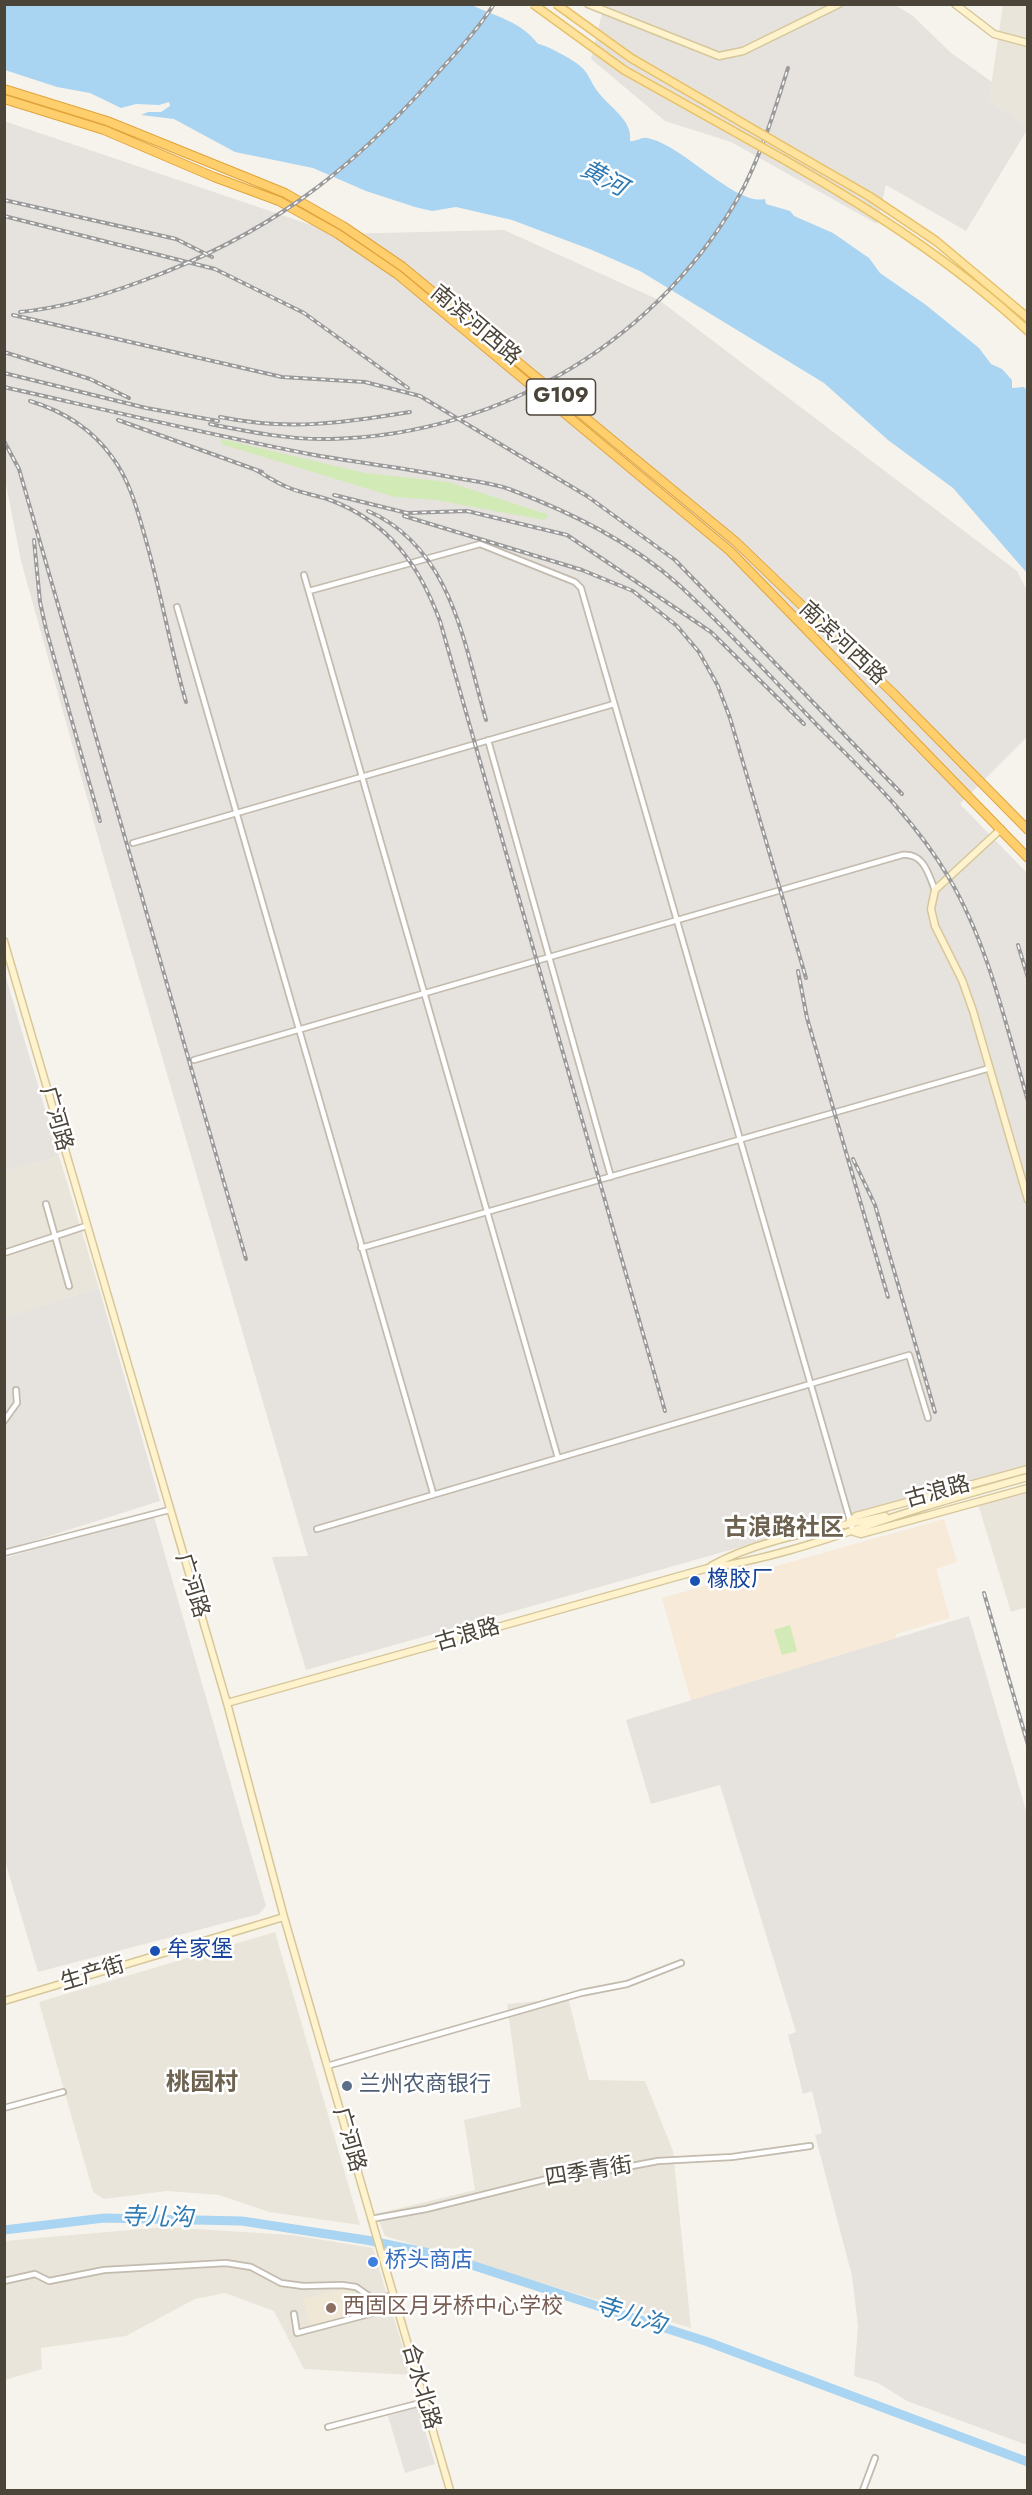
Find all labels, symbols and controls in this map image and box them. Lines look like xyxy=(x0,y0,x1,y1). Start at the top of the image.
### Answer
water label: 黄河 xyxy=(575,156,631,204)
street label: 南滨河西路 xyxy=(424,281,526,371)
road number: G109 xyxy=(526,379,596,415)
street label: 南滨河西路 xyxy=(793,597,891,691)
street label: 广河路 xyxy=(33,1084,77,1154)
street label: 古浪路 xyxy=(903,1472,973,1514)
district label: 古浪路社区 xyxy=(724,1515,844,1543)
street label: 广河路 xyxy=(169,1551,213,1621)
place label: 橡胶厂 xyxy=(707,1568,773,1594)
marker: 橡胶厂 xyxy=(688,1574,702,1588)
street label: 古浪路 xyxy=(433,1614,503,1658)
place label: 牟家堡 xyxy=(167,1938,233,1964)
marker: 牟家堡 xyxy=(148,1944,162,1958)
street label: 生产街 xyxy=(58,1953,128,1997)
district label: 桃园村 xyxy=(166,2070,238,2098)
place label: 兰州农商银行 xyxy=(359,2073,491,2099)
marker: 兰州农商银行 xyxy=(340,2079,354,2093)
street label: 广河路 xyxy=(326,2105,370,2175)
street label: 四季青街 xyxy=(543,2153,635,2193)
water label: 寺儿沟 xyxy=(121,2204,193,2234)
place label: 桥头商店 xyxy=(385,2249,473,2275)
marker: 桥头商店 xyxy=(366,2255,380,2269)
water label: 寺儿沟 xyxy=(591,2292,669,2342)
place label: 西固区月牙桥中心学校 xyxy=(343,2295,563,2321)
marker: 西固区月牙桥中心学校 xyxy=(324,2301,338,2315)
street label: 合水北路 xyxy=(395,2341,445,2433)

